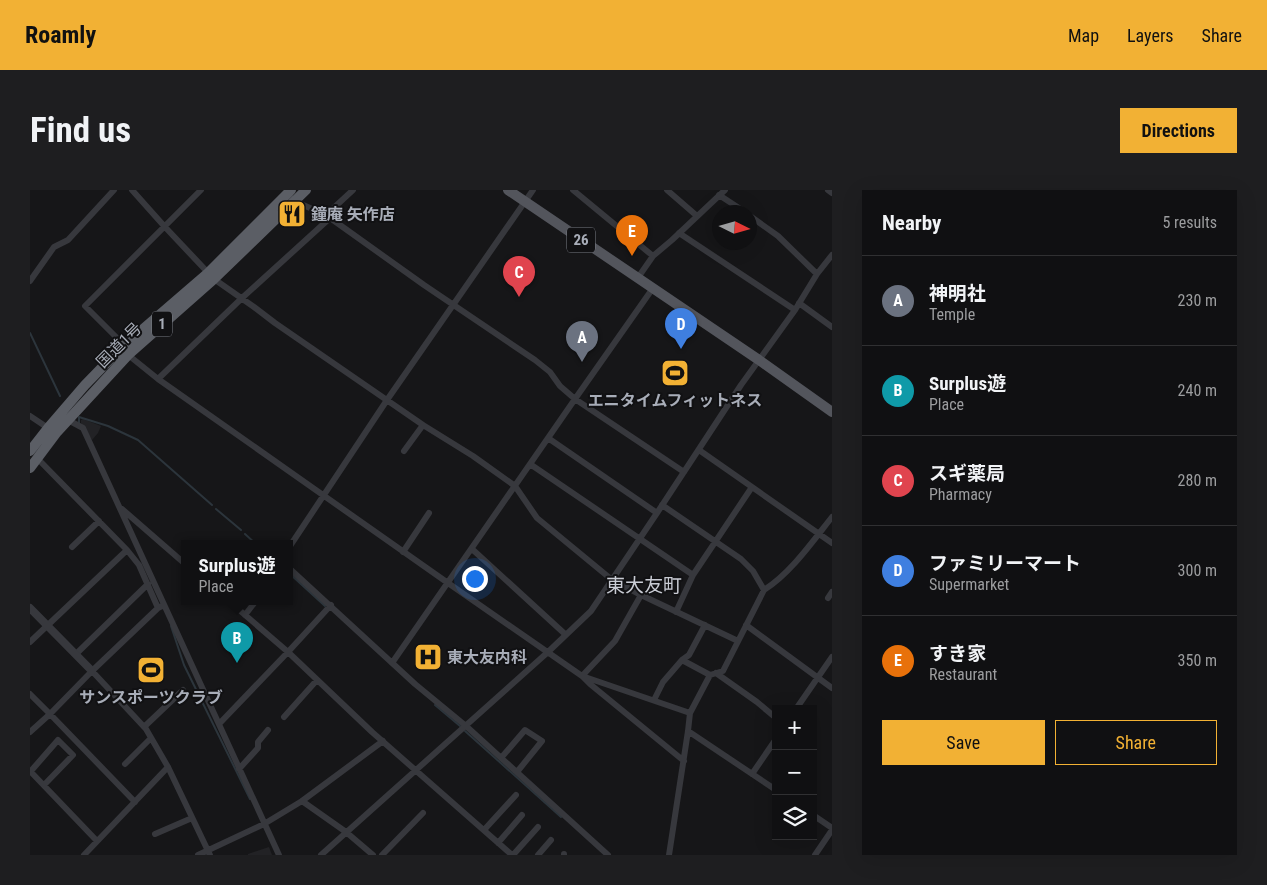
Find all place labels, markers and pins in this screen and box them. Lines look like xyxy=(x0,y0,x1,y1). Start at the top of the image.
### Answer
restaurant icon: 鐘庵 矢作店 xyxy=(277,199,307,229)
place label: 鐘庵 矢作店 xyxy=(311,205,395,224)
pin: E xyxy=(616,215,648,256)
pin: C xyxy=(503,256,535,297)
pin: D xyxy=(665,308,697,349)
pin: A xyxy=(566,321,598,362)
sports icon: エニタイムフィットネス xyxy=(660,358,690,388)
place label: エニタイムフィットネス xyxy=(588,391,762,410)
pin: B xyxy=(221,622,253,663)
hospital icon: 東大友内科 xyxy=(413,642,443,672)
place label: 東大友内科 xyxy=(447,648,527,667)
sports icon: サンスポーツクラブ xyxy=(136,655,166,685)
place label: サンスポーツクラブ xyxy=(79,688,223,707)

